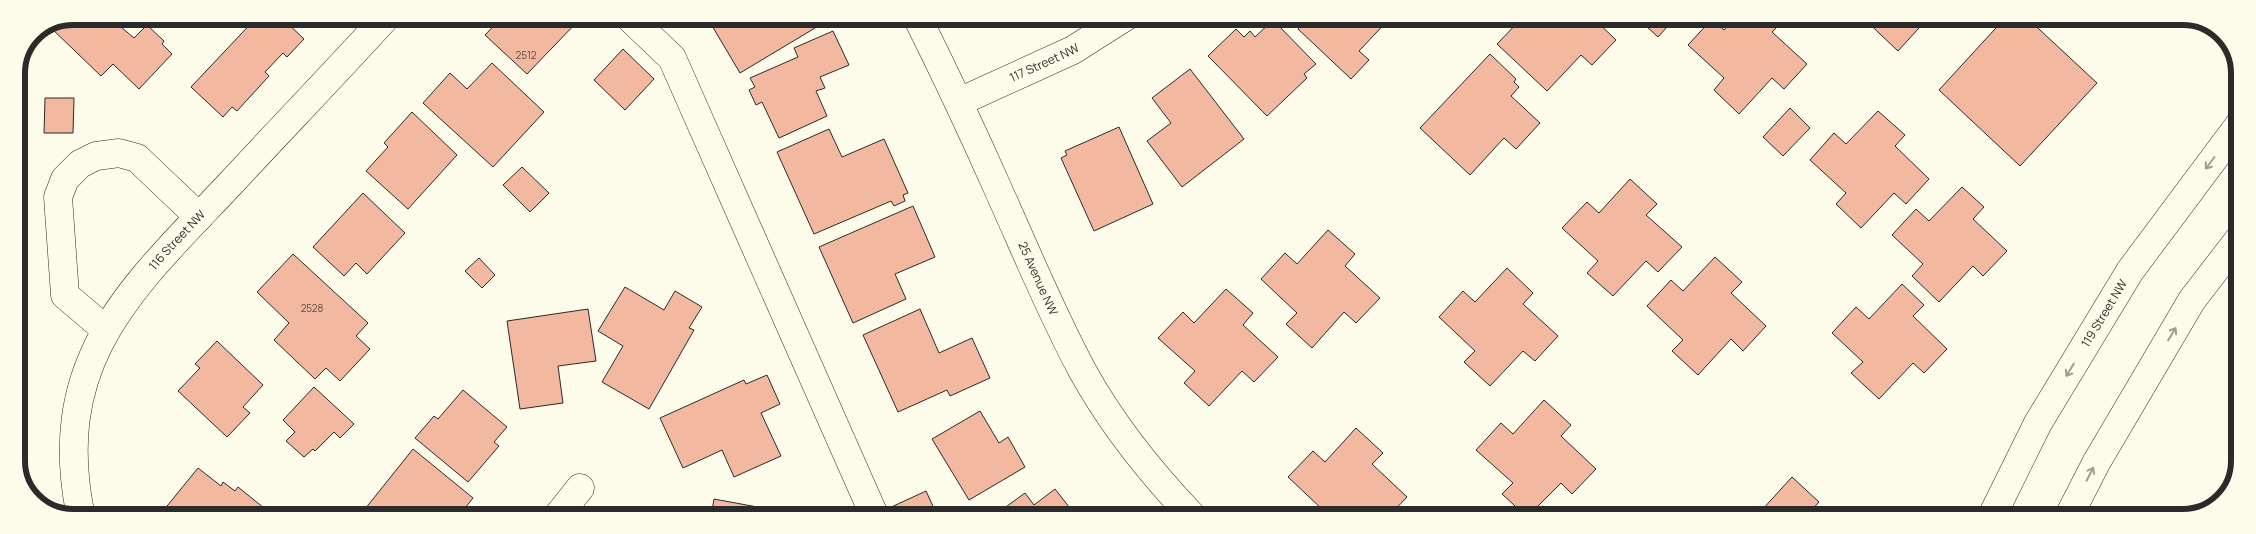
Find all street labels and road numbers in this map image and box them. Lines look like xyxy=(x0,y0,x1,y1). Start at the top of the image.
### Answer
street label: 117 Street NW xyxy=(1007,39,1083,86)
street label: 116 Street NW xyxy=(145,205,209,274)
street label: 25 Avenue NW xyxy=(1014,239,1063,319)
street label: 119 Street NW xyxy=(2077,276,2131,350)

